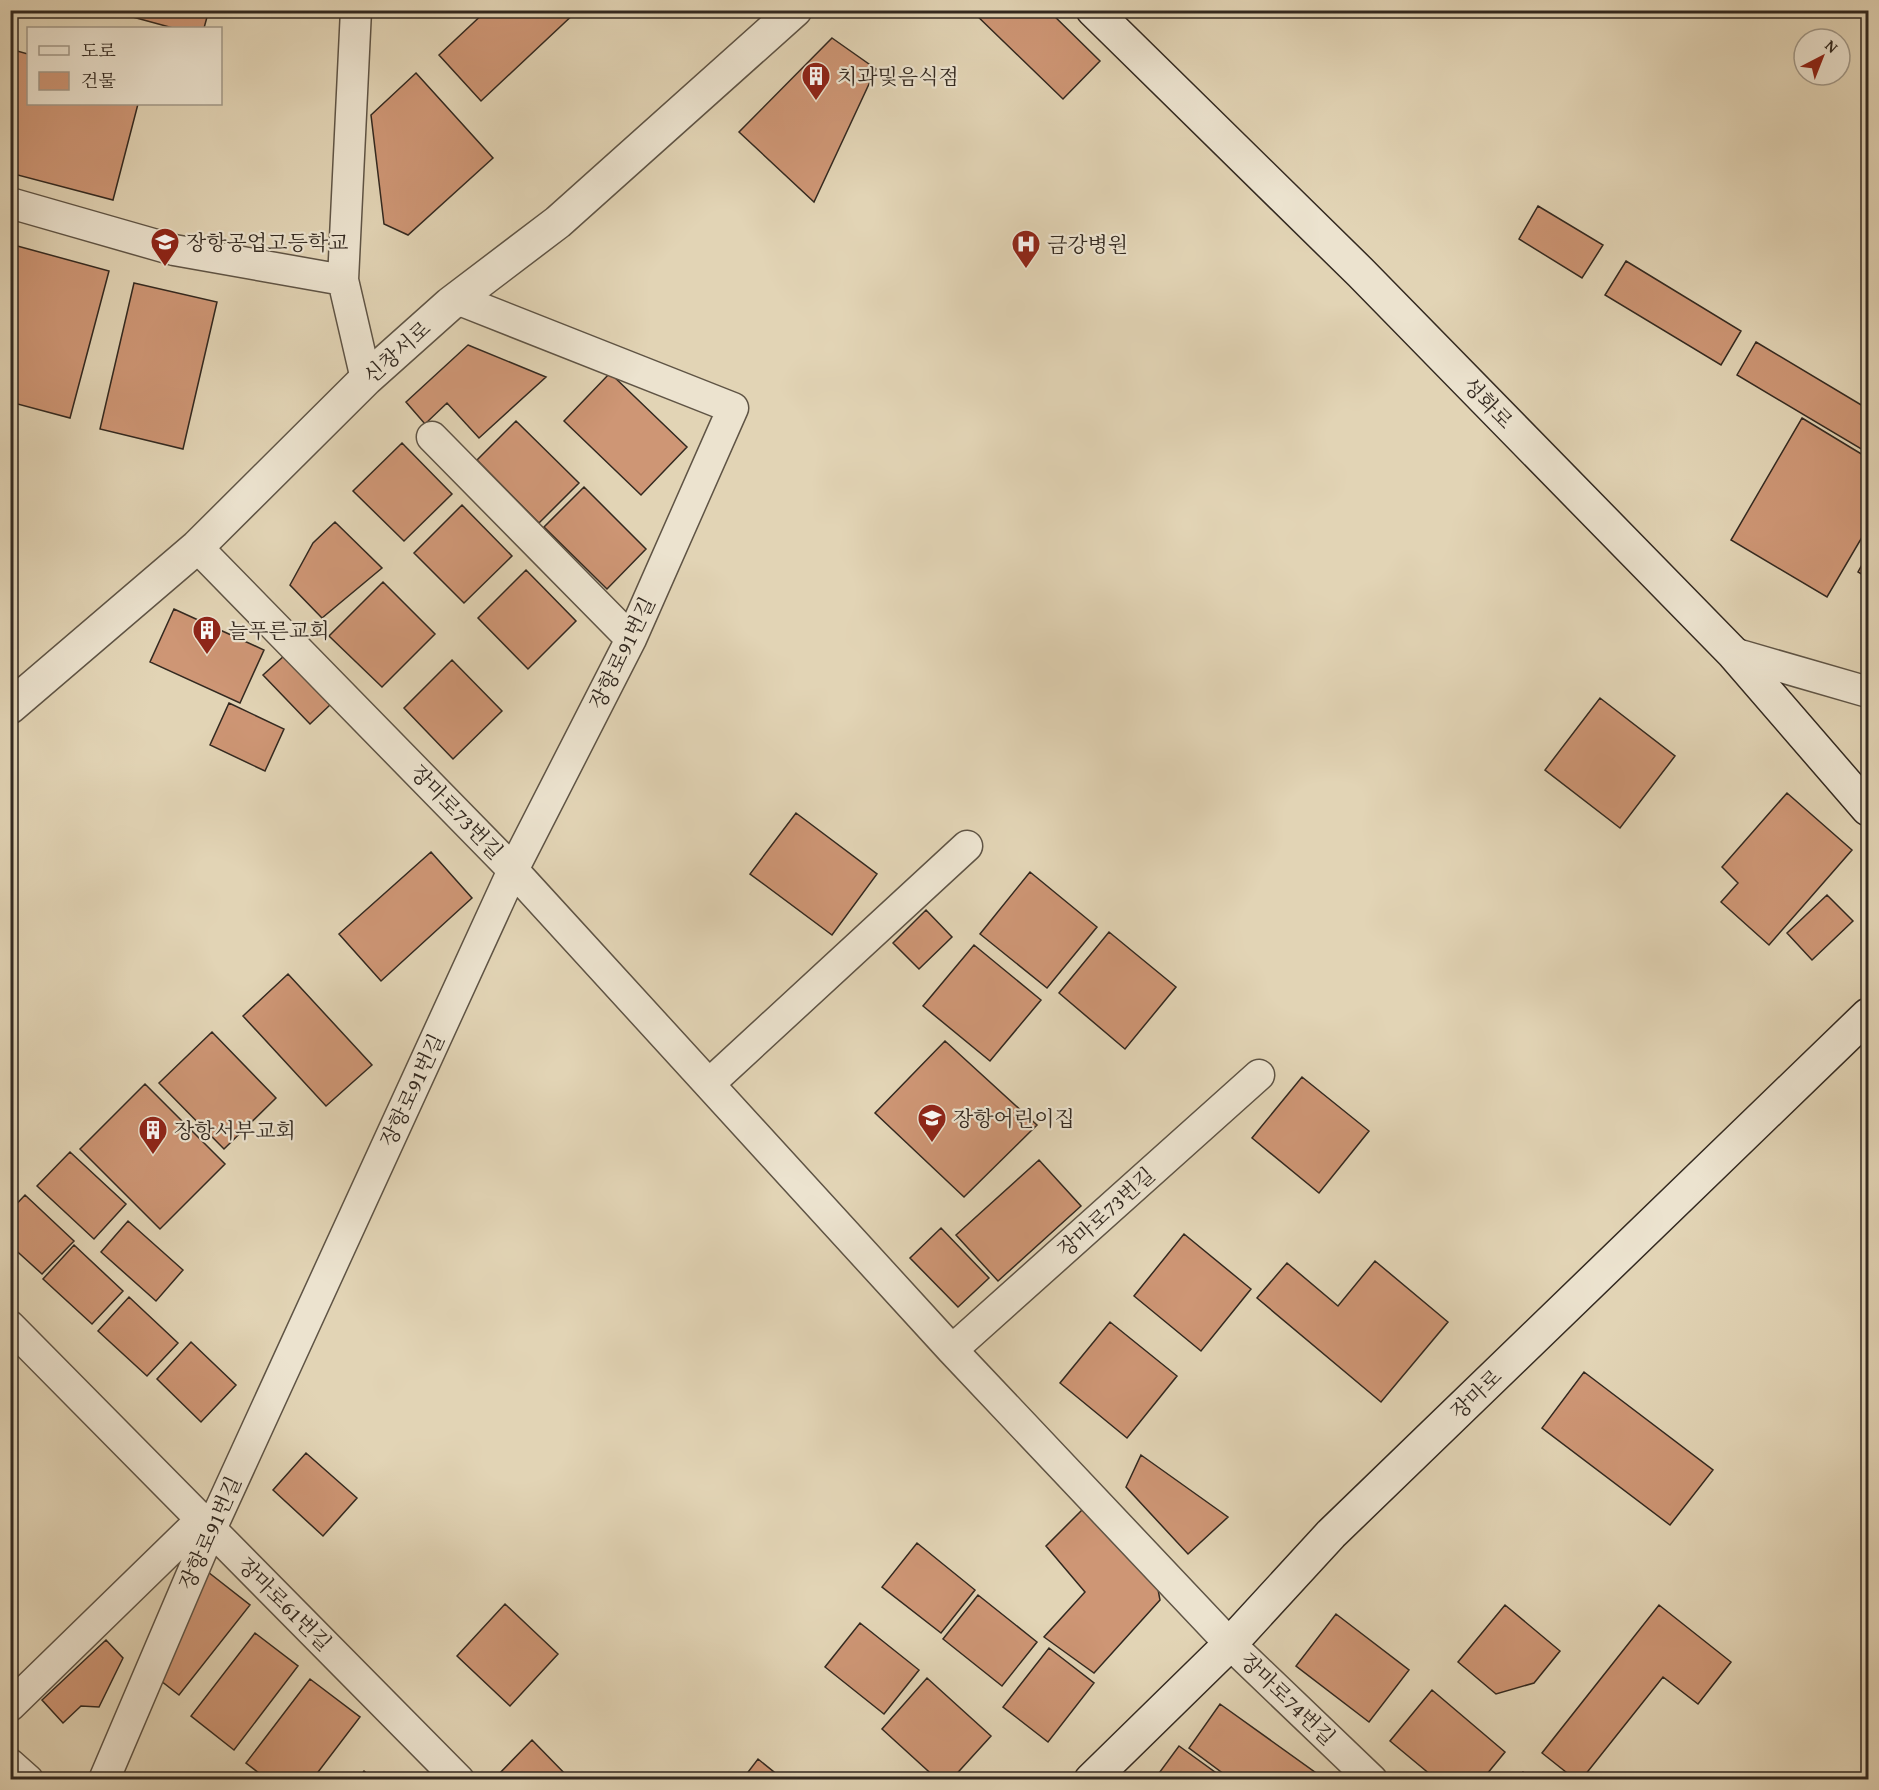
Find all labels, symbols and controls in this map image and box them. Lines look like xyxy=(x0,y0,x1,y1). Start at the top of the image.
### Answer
legend xyxy=(27,27,222,105)
north arrow xyxy=(1792,27,1852,87)
text: N xyxy=(1820,33,1844,59)
text: 도로 xyxy=(81,37,116,64)
building icon: 치과및음식점 xyxy=(800,60,832,102)
place label: 치과및음식점 xyxy=(837,61,959,92)
text: 건물 xyxy=(81,67,116,94)
school or university icon: 장항공업고등학교 xyxy=(149,226,181,268)
place label: 장항공업고등학교 xyxy=(186,227,348,258)
hospital icon: 금강병원 xyxy=(1010,228,1042,270)
place label: 금강병원 xyxy=(1047,229,1128,260)
street label: 신창서로 xyxy=(356,313,438,391)
street label: 성화로 xyxy=(1456,370,1520,436)
street label: 장항로91번길 xyxy=(581,592,663,714)
building icon: 늘푸른교회 xyxy=(191,614,223,656)
place label: 늘푸른교회 xyxy=(228,615,329,646)
street label: 장마로73번길 xyxy=(404,757,510,867)
street label: 장항로91번길 xyxy=(372,1028,452,1152)
school or university icon: 장항어린이집 xyxy=(916,1102,948,1144)
place label: 장항어린이집 xyxy=(953,1103,1075,1134)
building icon: 장항서부교회 xyxy=(137,1114,169,1156)
place label: 장항서부교회 xyxy=(174,1115,296,1146)
street label: 장마로73번길 xyxy=(1050,1160,1162,1264)
street label: 장마로 xyxy=(1443,1362,1509,1426)
street label: 장항로91번길 xyxy=(171,1471,249,1595)
street label: 장마로61번길 xyxy=(231,1550,339,1658)
street label: 장마로74번길 xyxy=(1233,1646,1343,1752)

